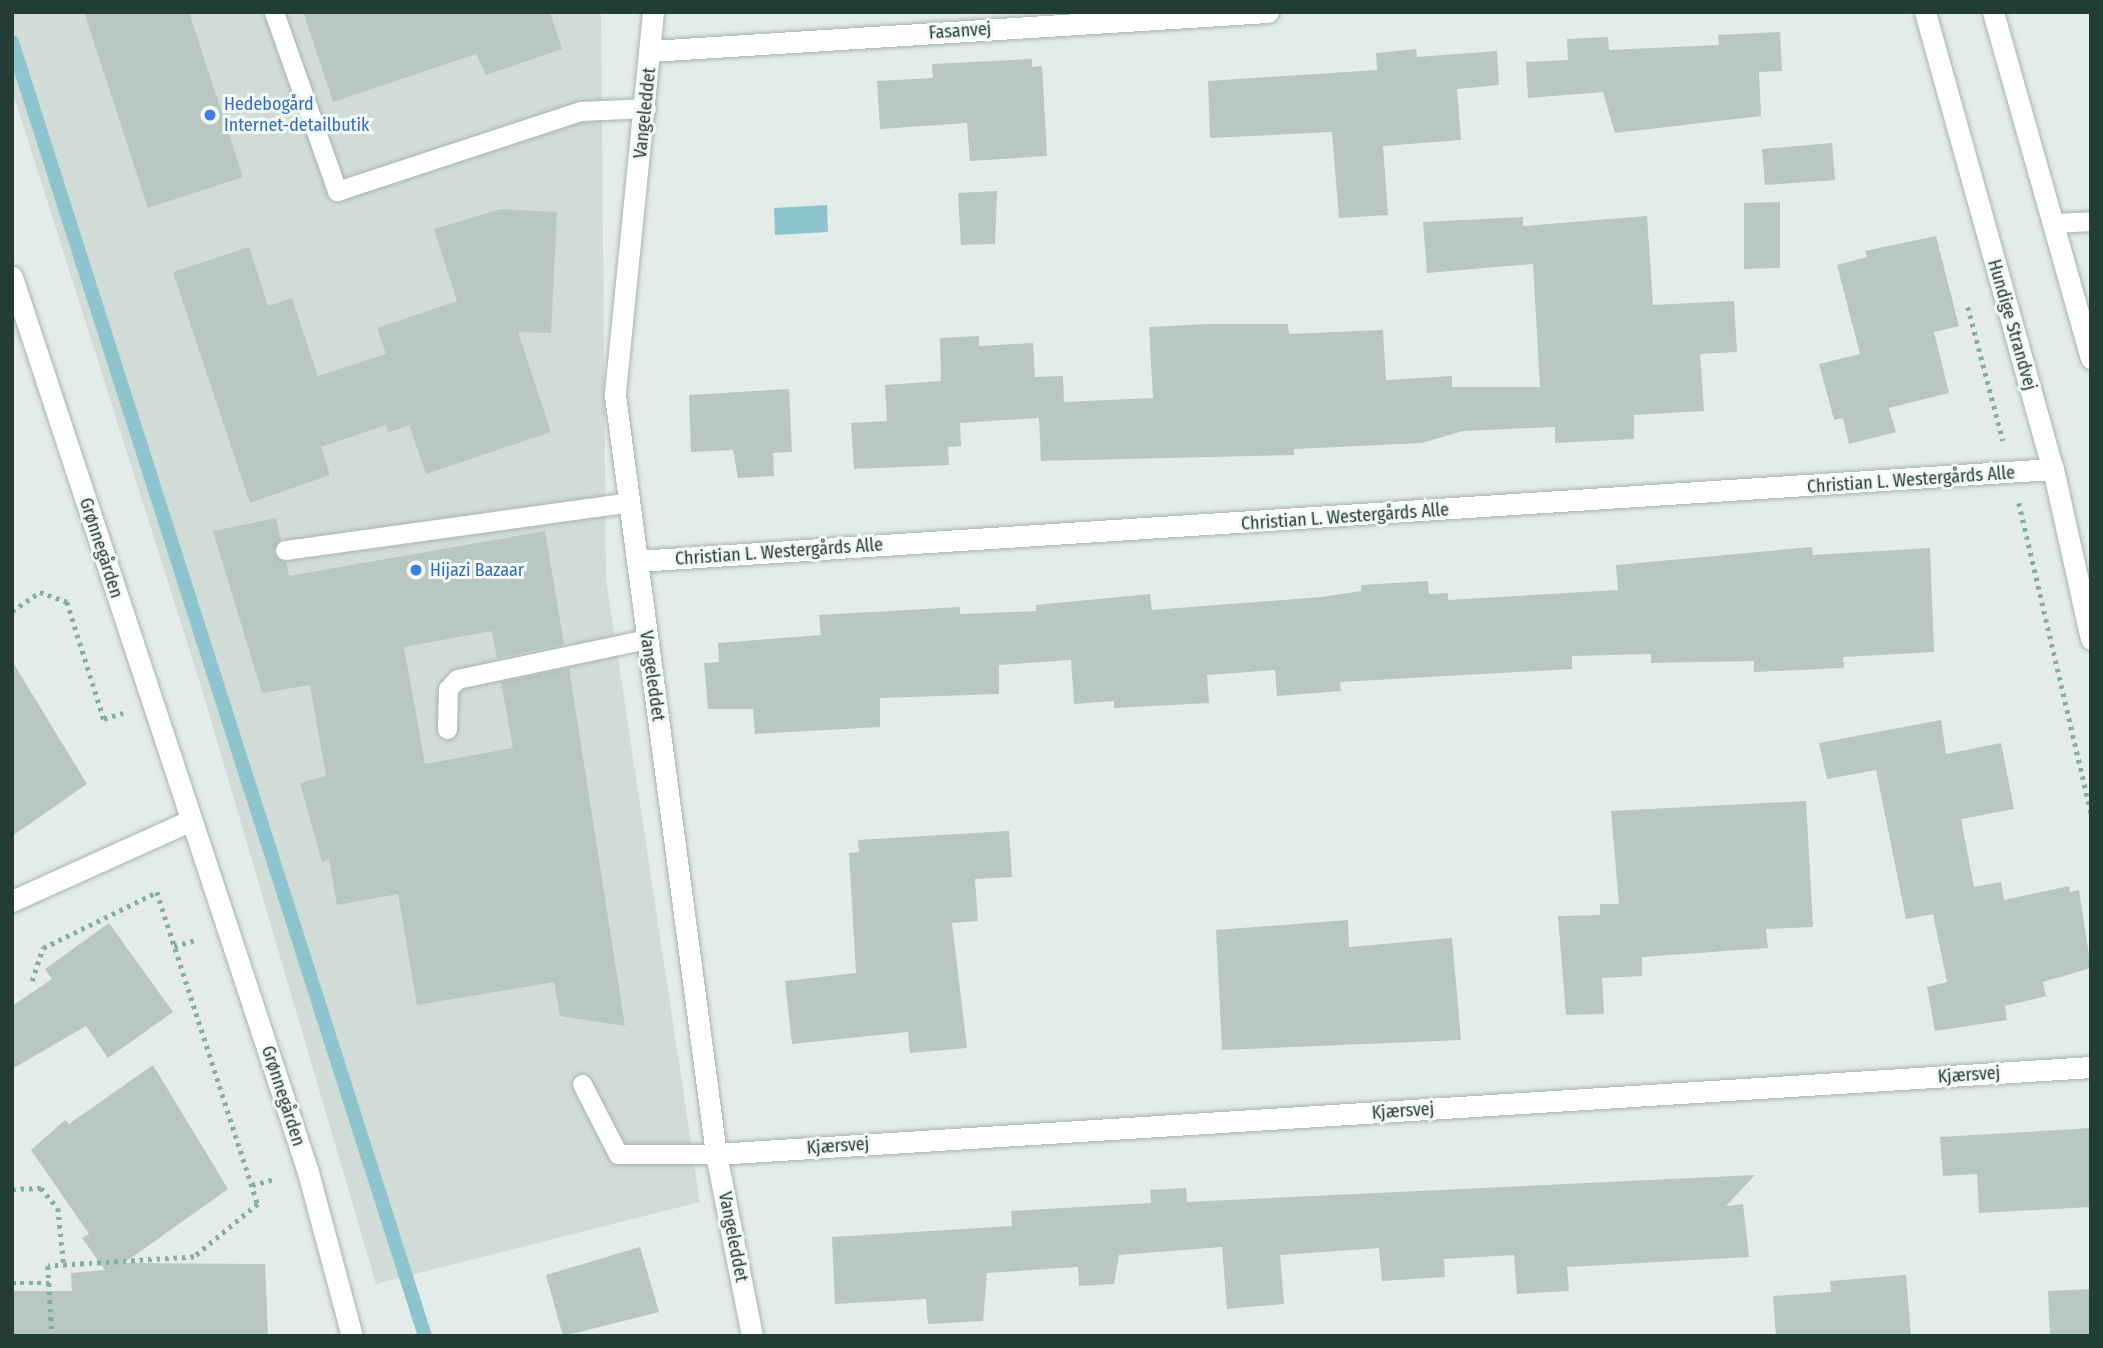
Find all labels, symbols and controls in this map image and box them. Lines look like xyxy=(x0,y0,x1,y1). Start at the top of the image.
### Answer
street label: Fasanvej xyxy=(928,18,992,44)
street label: Vangeleddet xyxy=(629,66,661,160)
place label: Hedebogård Internet-detailbutik xyxy=(224,94,369,136)
marker: Hedebogård Internet-detailbutik xyxy=(202,107,218,123)
street label: Hundige Strandvej xyxy=(1983,257,2041,393)
street label: Christian L. Westergårds Alle xyxy=(1806,462,2016,498)
street label: Grønnegården xyxy=(75,495,127,601)
street label: Christian L. Westergårds Alle xyxy=(1240,499,1450,535)
street label: Christian L. Westergårds Alle xyxy=(674,534,884,570)
place label: Hijazi Bazaar xyxy=(430,559,524,581)
marker: Hijazi Bazaar xyxy=(408,562,424,578)
street label: Vangeleddet xyxy=(635,629,669,723)
street label: Grønnegården xyxy=(257,1043,309,1149)
street label: Kjærsvej xyxy=(1937,1062,2001,1088)
street label: Kjærsvej xyxy=(1371,1098,1435,1124)
street label: Kjærsvej xyxy=(806,1133,870,1159)
street label: Vangeleddet xyxy=(714,1190,752,1284)

